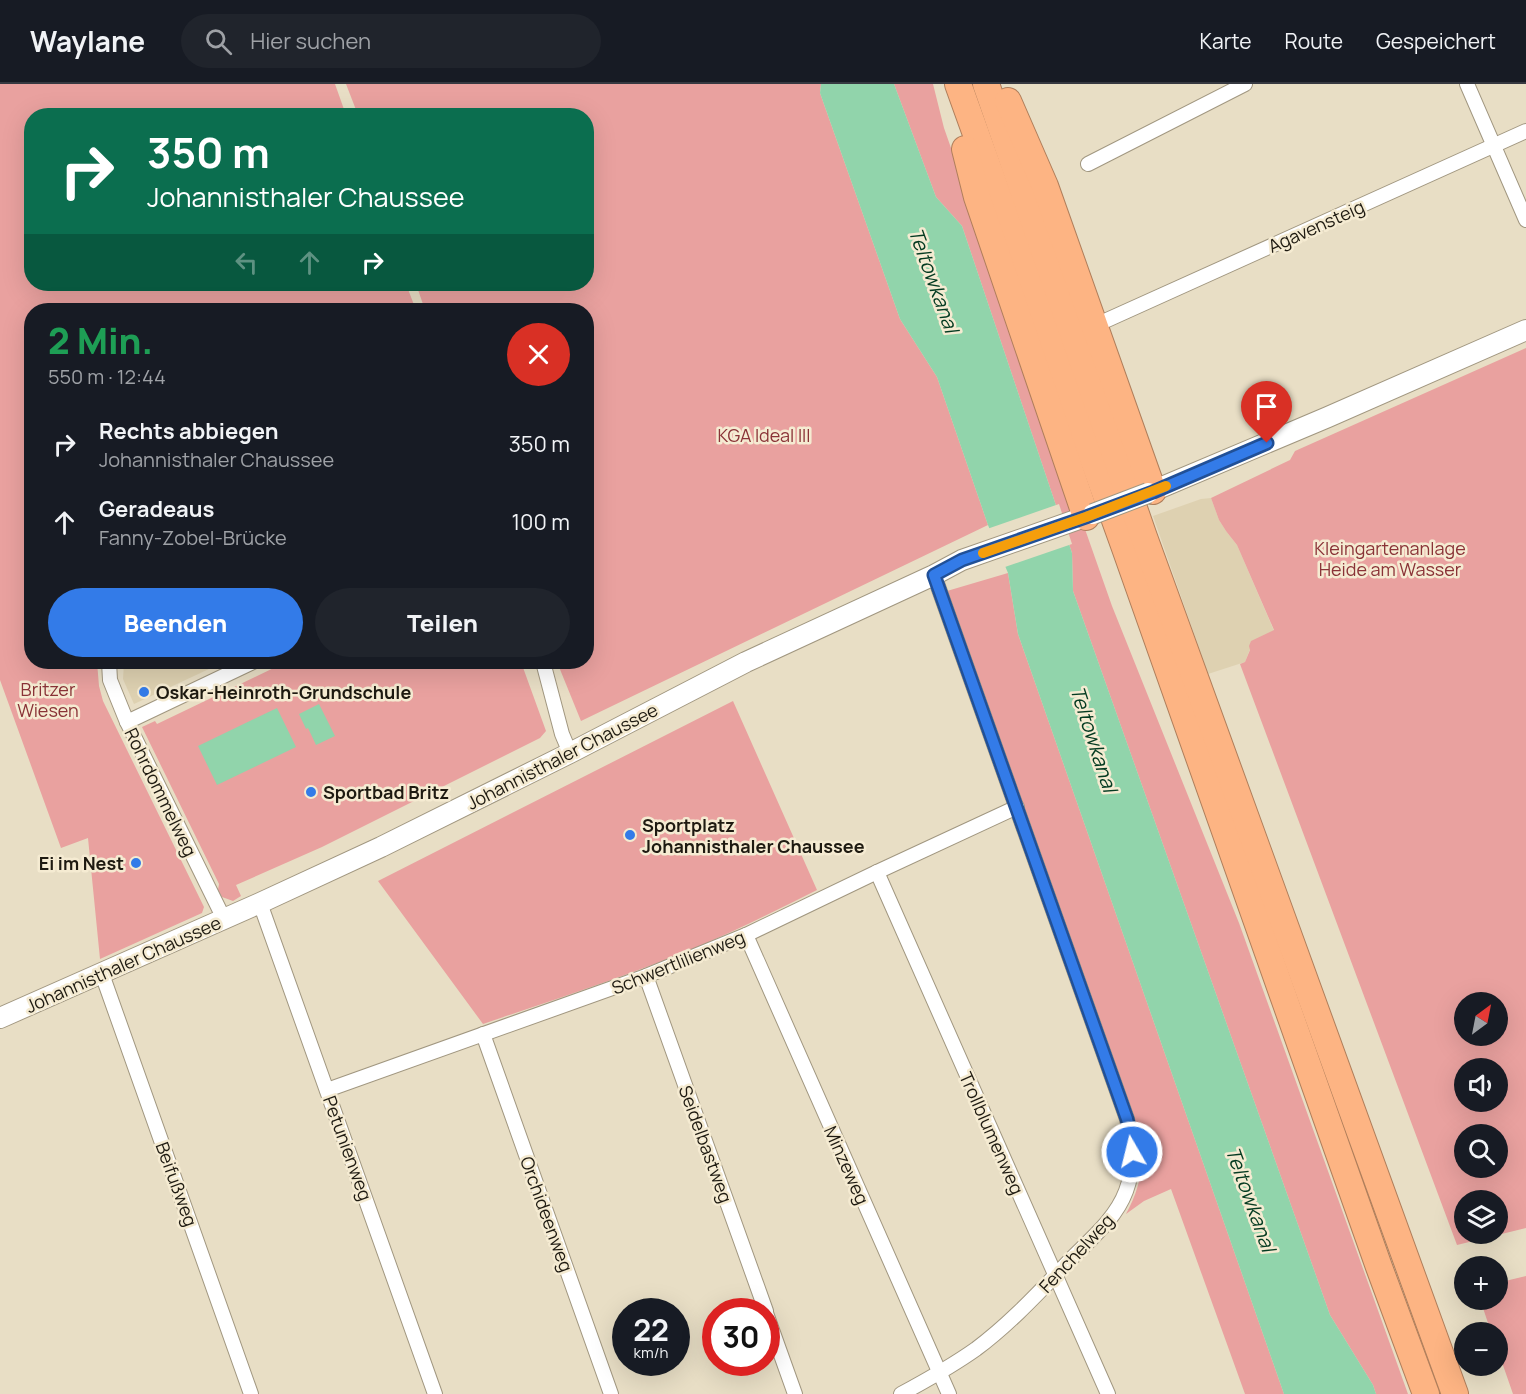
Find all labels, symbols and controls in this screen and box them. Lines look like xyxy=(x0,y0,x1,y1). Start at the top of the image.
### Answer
search box xyxy=(181,14,601,68)
text: Waylane xyxy=(30,22,145,60)
icon: search xyxy=(202,25,235,58)
text: Hier suchen xyxy=(250,26,371,56)
text: Karte xyxy=(1200,27,1252,55)
text: Route xyxy=(1285,27,1343,55)
text: Gespeichert xyxy=(1376,27,1496,55)
text: 350 m xyxy=(147,123,270,181)
icon: right xyxy=(48,132,126,210)
text: Johannisthaler Chaussee xyxy=(147,178,464,215)
street label: Agavensteig xyxy=(1264,194,1368,258)
water label: Teltowkanal xyxy=(903,224,966,338)
icon: left xyxy=(230,246,263,279)
icon: ahead xyxy=(293,246,326,279)
icon: right xyxy=(356,246,389,279)
text: 2 Min. xyxy=(48,316,153,365)
button: close xyxy=(507,323,570,386)
text: 550 m · 12:44 xyxy=(48,363,166,390)
pin xyxy=(1241,381,1292,443)
icon: arrive xyxy=(1250,390,1283,423)
text: Rechts abbiegen xyxy=(99,416,278,446)
park label: KGA Ideal III xyxy=(717,423,811,447)
icon: right xyxy=(48,428,81,461)
text: 350 m xyxy=(509,429,570,459)
text: Johannisthaler Chaussee xyxy=(99,446,334,473)
text: Geradeaus xyxy=(99,494,214,524)
icon: ahead xyxy=(48,506,81,539)
text: 100 m xyxy=(512,507,570,537)
text: Fanny-Zobel-Brücke xyxy=(99,524,287,551)
park label: Kleingartenanlage Heide am Wasser xyxy=(1314,536,1466,581)
button: Beenden xyxy=(48,588,303,657)
button: Teilen xyxy=(315,588,570,657)
park label: Britzer Wiesen xyxy=(17,677,79,722)
place label: Oskar-Heinroth-Grundschule xyxy=(156,680,411,704)
water label: Teltowkanal xyxy=(1064,683,1125,798)
marker: Oskar-Heinroth-Grundschule xyxy=(137,685,151,699)
street label: Johannisthaler Chaussee xyxy=(462,697,662,815)
street label: Rohrdommelweg xyxy=(119,724,203,860)
place label: Sportbad Britz xyxy=(323,780,449,804)
marker: Sportbad Britz xyxy=(304,785,318,799)
place label: Sportplatz Johannisthaler Chaussee xyxy=(642,813,865,858)
marker: Sportplatz Johannisthaler Chaussee xyxy=(623,828,637,842)
place label: Ei im Nest xyxy=(39,851,124,875)
marker: Ei im Nest xyxy=(129,856,143,870)
street label: Johannisthaler Chaussee xyxy=(21,910,225,1018)
street label: Schwertlilienweg xyxy=(608,924,748,1000)
north arrow xyxy=(1454,992,1508,1046)
map controls xyxy=(1454,992,1508,1376)
button: sound xyxy=(1454,1058,1508,1112)
street label: Trollblumenweg xyxy=(954,1068,1030,1198)
street label: Seidelbastweg xyxy=(674,1082,738,1206)
street label: Petunienweg xyxy=(318,1092,378,1204)
position arrow xyxy=(1100,1120,1164,1184)
street label: Minzeweg xyxy=(819,1122,875,1208)
button: search xyxy=(1454,1124,1508,1178)
street label: Beifußweg xyxy=(151,1138,203,1230)
water label: Teltowkanal xyxy=(1220,1143,1283,1257)
street label: Orchideenweg xyxy=(515,1153,579,1275)
button: layers xyxy=(1454,1190,1508,1244)
street label: Fenchelweg xyxy=(1033,1208,1119,1298)
button: + xyxy=(1454,1256,1508,1310)
speed limit sign: 30 xyxy=(702,1298,780,1376)
text: 22 xyxy=(633,1309,669,1350)
button: − xyxy=(1454,1322,1508,1376)
text: km/h xyxy=(634,1342,668,1363)

